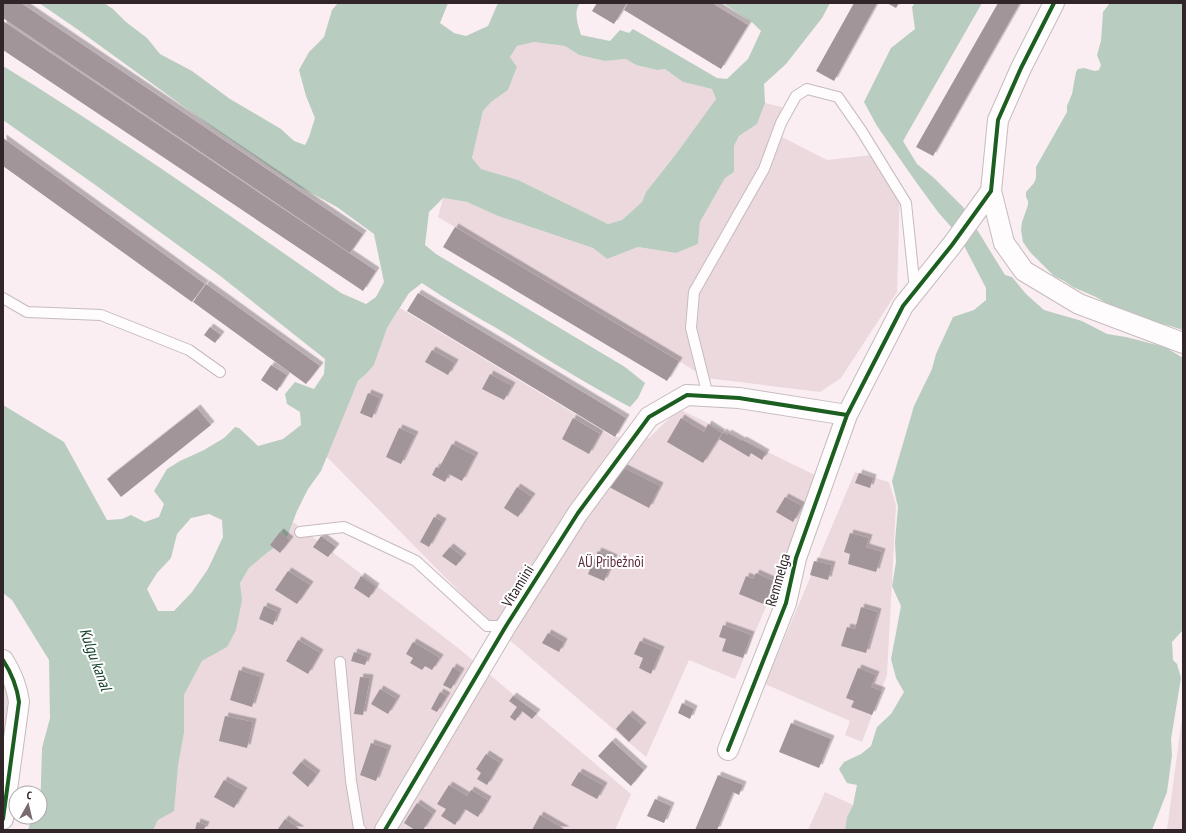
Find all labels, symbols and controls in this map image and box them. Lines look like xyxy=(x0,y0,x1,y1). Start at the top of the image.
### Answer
street label: Remmelga xyxy=(761,551,794,609)
park label: AÜ Pribežnõi xyxy=(578,552,644,571)
street label: Vitamiini xyxy=(497,561,538,611)
water label: Kulgu kanal xyxy=(75,625,117,694)
north arrow xyxy=(8,785,48,825)
text: С xyxy=(26,788,33,802)

